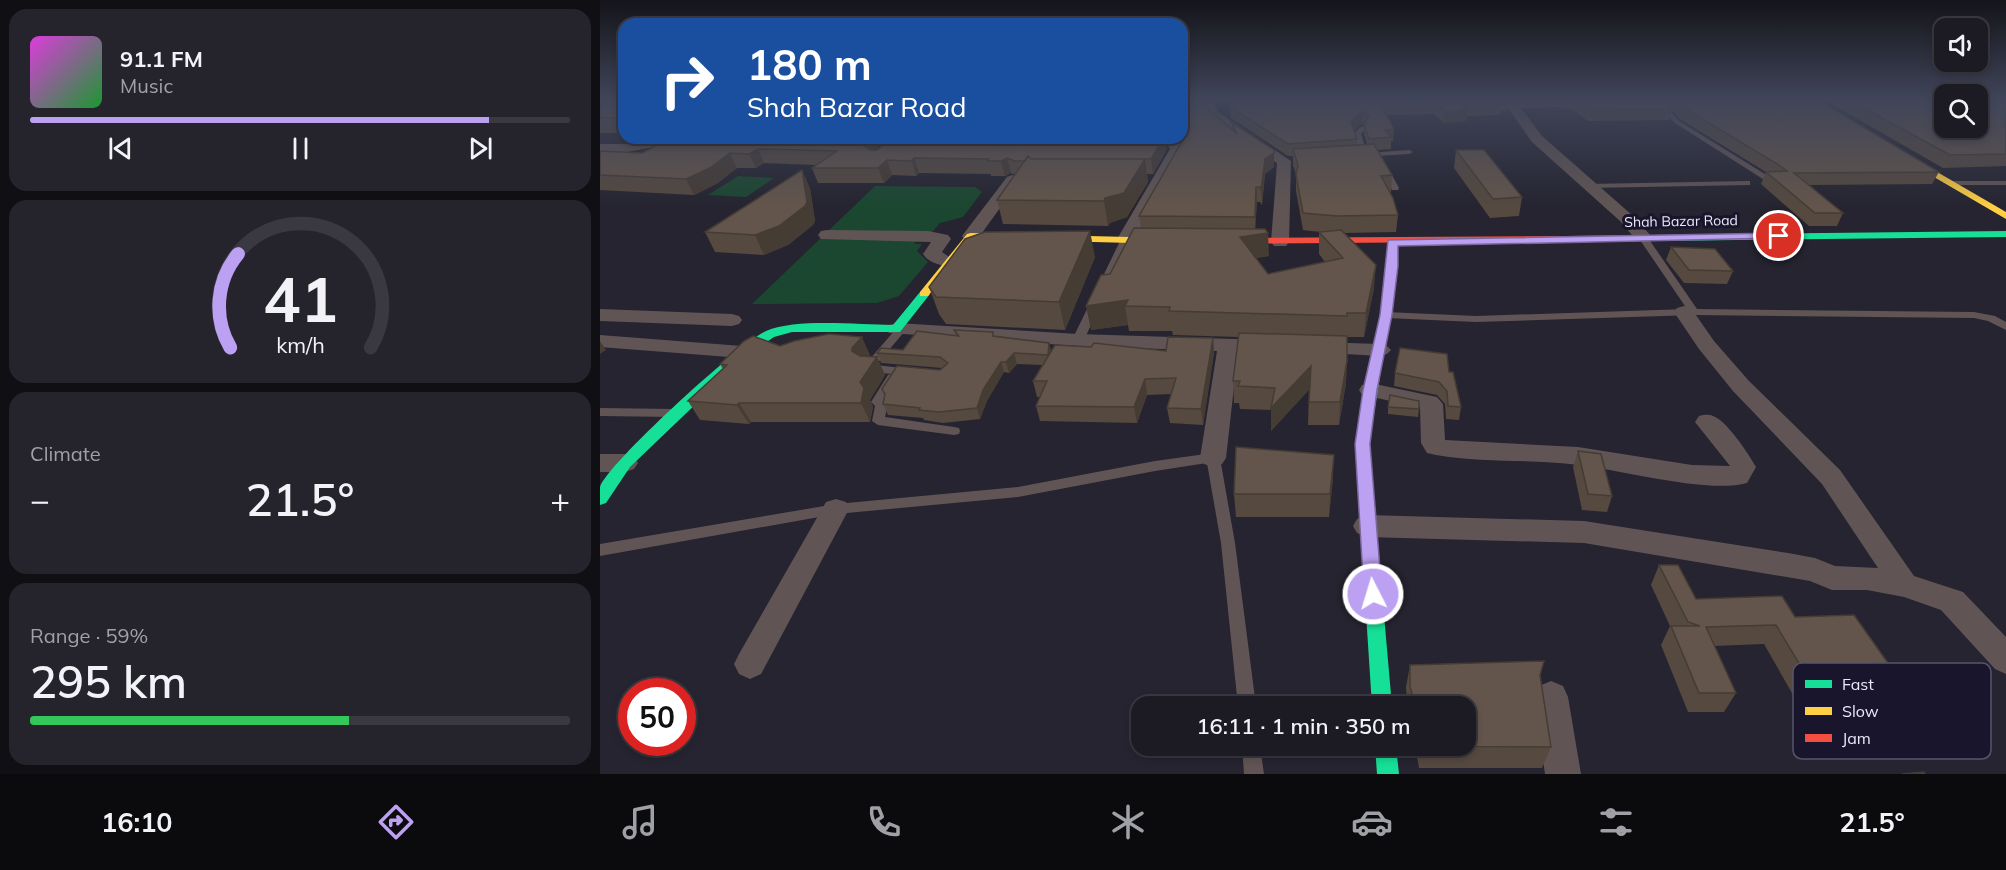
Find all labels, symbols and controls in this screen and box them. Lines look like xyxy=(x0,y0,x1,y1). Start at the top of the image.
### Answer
map controls xyxy=(1934,18,1988,138)
button: sound xyxy=(1934,18,1988,72)
text: 180 m xyxy=(747,38,872,91)
icon: right xyxy=(648,42,726,120)
text: 91.1 FM xyxy=(120,45,203,73)
text: Music xyxy=(120,73,173,98)
button: search xyxy=(1934,84,1988,138)
text: Shah Bazar Road xyxy=(747,90,966,124)
icon: previous xyxy=(104,132,137,165)
icon: pause xyxy=(284,132,317,165)
icon: next xyxy=(464,132,497,165)
pin xyxy=(1753,210,1804,261)
street label: Shah Bazar Road xyxy=(1624,211,1738,231)
icon: arrive xyxy=(1762,219,1795,252)
text: 41 xyxy=(263,260,337,339)
text: km/h xyxy=(276,332,324,359)
text: Climate xyxy=(30,441,101,466)
text: 21.5° xyxy=(246,471,354,527)
text: − xyxy=(30,479,50,520)
text: + xyxy=(550,479,570,520)
position arrow xyxy=(1341,562,1405,626)
text: Range · 59% xyxy=(30,623,148,648)
text: 295 km xyxy=(30,653,187,709)
legend xyxy=(1793,663,1991,759)
text: Fast xyxy=(1842,674,1874,694)
speed limit sign: 50 xyxy=(618,678,696,756)
text: Slow xyxy=(1842,701,1879,721)
text: 16:11 · 1 min · 350 m xyxy=(1196,712,1411,740)
text: Jam xyxy=(1842,728,1871,748)
icon: directions xyxy=(375,801,417,843)
icon: music xyxy=(619,801,661,843)
icon: phone xyxy=(863,801,905,843)
icon: climate xyxy=(1107,801,1149,843)
icon: car xyxy=(1351,801,1393,843)
icon: filters xyxy=(1595,801,1637,843)
text: 16:10 xyxy=(101,805,173,839)
text: 21.5° xyxy=(1839,805,1905,839)

